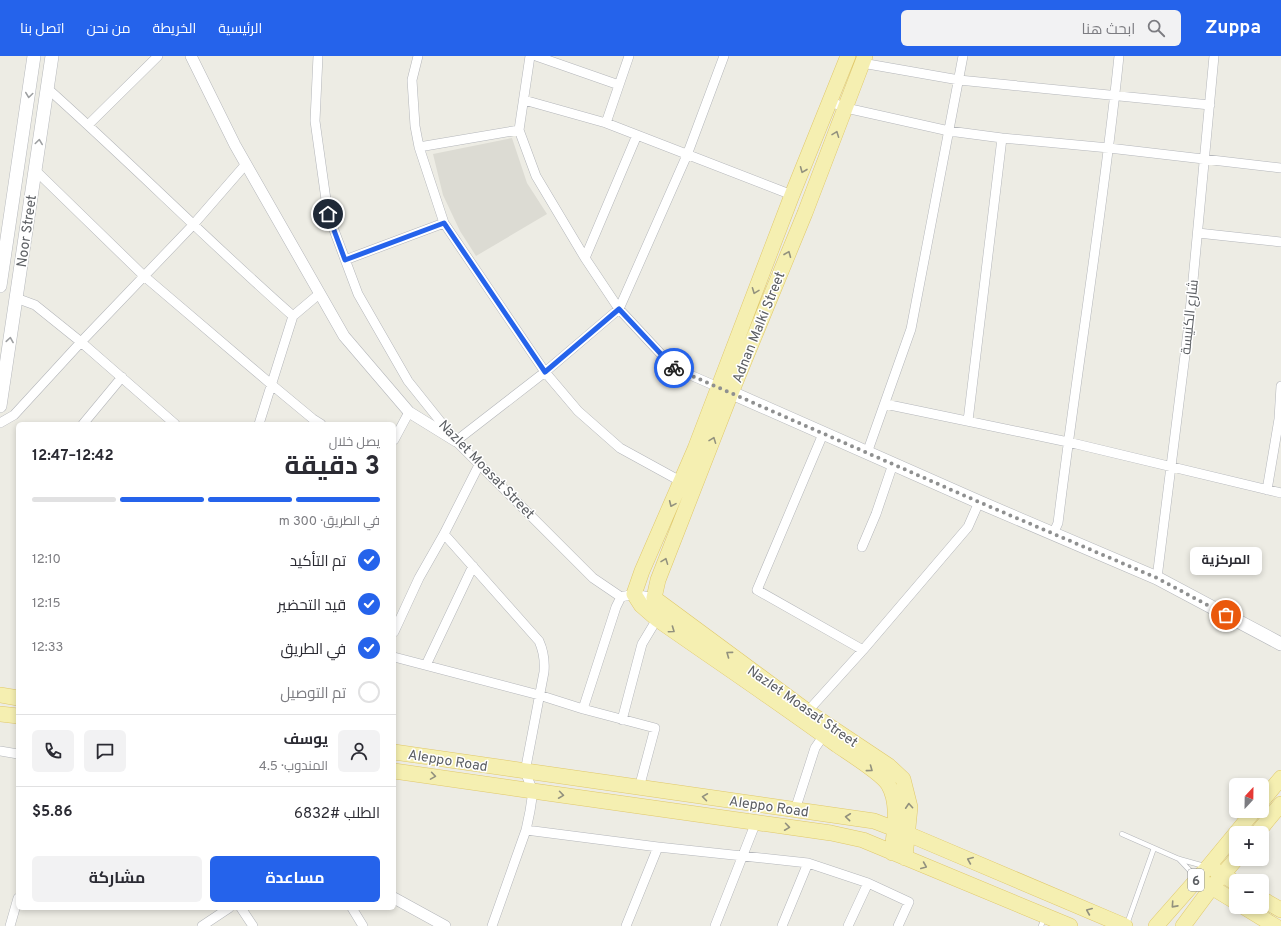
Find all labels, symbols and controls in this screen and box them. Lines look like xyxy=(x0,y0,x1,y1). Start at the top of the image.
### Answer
search box xyxy=(901,10,1181,46)
text: Zuppa xyxy=(1205,16,1261,40)
icon: search xyxy=(1145,17,1167,39)
text: اتصل بنا xyxy=(20,21,65,38)
text: من نحن xyxy=(87,21,131,38)
text: الخريطة xyxy=(153,21,196,38)
text: الرئيسية xyxy=(218,21,262,38)
text: ابحث هنا xyxy=(1082,21,1135,40)
one-way arrow xyxy=(25,92,34,98)
one-way arrow xyxy=(831,130,839,137)
one-way arrow xyxy=(34,139,43,145)
one-way arrow xyxy=(799,167,807,174)
street label: Noor Street xyxy=(14,194,41,269)
pin xyxy=(311,197,345,231)
icon: home xyxy=(317,203,339,225)
one-way arrow xyxy=(783,251,791,259)
street label: Adnan Malki Street xyxy=(729,269,789,386)
street label: شارع الكنيسة xyxy=(1178,279,1203,356)
one-way arrow xyxy=(752,288,760,295)
one-way arrow xyxy=(5,337,14,343)
courier xyxy=(654,348,694,388)
icon: bike xyxy=(663,357,685,379)
street label: Nazlet Moasat Street xyxy=(434,417,538,523)
text: يصل خلال xyxy=(329,435,380,451)
one-way arrow xyxy=(708,436,716,443)
text: 12:42–12:47 xyxy=(32,447,114,466)
text: 3 دقيقة xyxy=(284,451,380,484)
one-way arrow xyxy=(669,499,677,507)
text: في الطريق · 300 m xyxy=(279,514,380,530)
callout: المركزية xyxy=(1190,547,1262,575)
icon: check xyxy=(358,549,380,571)
text: 12:10 xyxy=(32,552,61,568)
text: تم التأكيد xyxy=(290,553,346,572)
text: المركزية xyxy=(1202,553,1250,569)
one-way arrow xyxy=(661,557,669,564)
icon: check xyxy=(358,593,380,615)
text: 12:15 xyxy=(32,596,61,612)
text: قيد التحضير xyxy=(278,597,346,616)
pin xyxy=(1209,598,1243,632)
icon: bag xyxy=(1215,604,1237,626)
one-way arrow xyxy=(668,625,675,633)
icon: check xyxy=(358,637,380,659)
text: 12:33 xyxy=(32,640,63,656)
text: في الطريق xyxy=(281,641,346,660)
one-way arrow xyxy=(726,652,733,659)
street label: Nazlet Moasat Street xyxy=(744,663,861,752)
text: تم التوصيل xyxy=(280,685,346,704)
button: phone xyxy=(32,730,74,772)
button: chat xyxy=(84,730,126,772)
button: person xyxy=(338,730,380,772)
text: يوسف xyxy=(283,731,328,750)
street label: Aleppo Road xyxy=(407,747,489,776)
text: المندوب · 4.5 xyxy=(259,759,328,775)
one-way arrow xyxy=(866,764,873,771)
one-way arrow xyxy=(429,771,436,780)
north arrow xyxy=(1229,778,1269,818)
map controls xyxy=(1229,778,1269,914)
one-way arrow xyxy=(558,790,564,799)
one-way arrow xyxy=(702,793,708,802)
street label: Aleppo Road xyxy=(728,793,810,821)
text: $5.86 xyxy=(32,803,73,822)
one-way arrow xyxy=(904,803,913,809)
text: الطلب #6832 xyxy=(294,805,380,824)
one-way arrow xyxy=(845,812,851,821)
one-way arrow xyxy=(784,822,790,831)
button: + xyxy=(1229,826,1269,866)
button: مشاركة xyxy=(32,856,202,902)
button: مساعدة xyxy=(210,856,380,902)
one-way arrow xyxy=(966,857,974,865)
one-way arrow xyxy=(921,862,928,870)
road number: 6 xyxy=(1188,869,1204,891)
button: − xyxy=(1229,874,1269,914)
one-way arrow xyxy=(1171,900,1179,908)
one-way arrow xyxy=(1086,908,1094,916)

